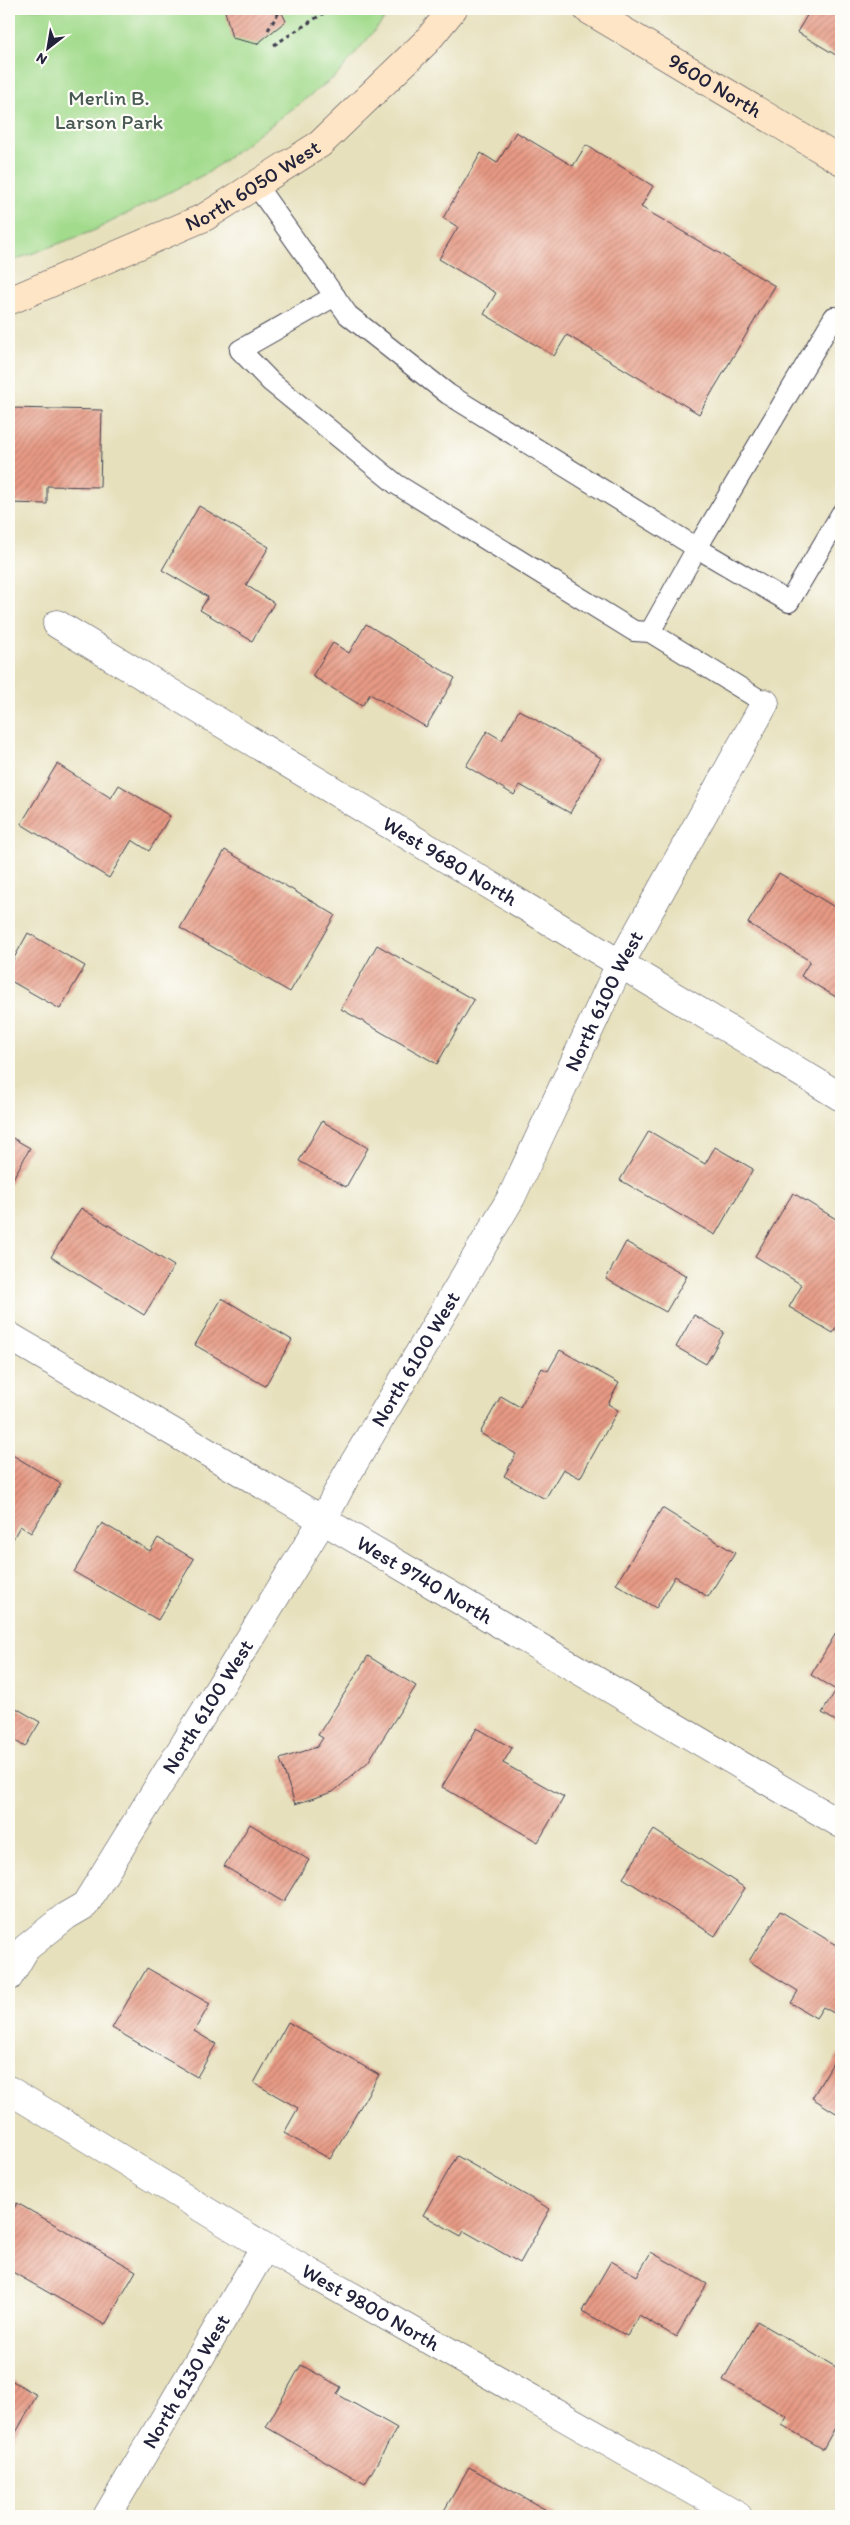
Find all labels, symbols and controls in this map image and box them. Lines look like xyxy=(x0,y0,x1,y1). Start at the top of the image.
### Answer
north arrow xyxy=(22,22,72,72)
street label: 9600 North xyxy=(664,47,767,123)
text: N xyxy=(33,49,50,68)
park label: Merlin B. Larson Park xyxy=(55,85,164,134)
street label: North 6050 West xyxy=(181,134,325,236)
street label: West 9680 North xyxy=(378,810,522,911)
street label: North 6100 West xyxy=(559,926,648,1075)
street label: North 6100 West xyxy=(365,1287,465,1431)
street label: West 9740 North xyxy=(353,1530,497,1629)
street label: North 6100 West xyxy=(156,1635,258,1778)
street label: West 9800 North xyxy=(298,2258,444,2356)
street label: North 6130 West xyxy=(136,2309,235,2453)

